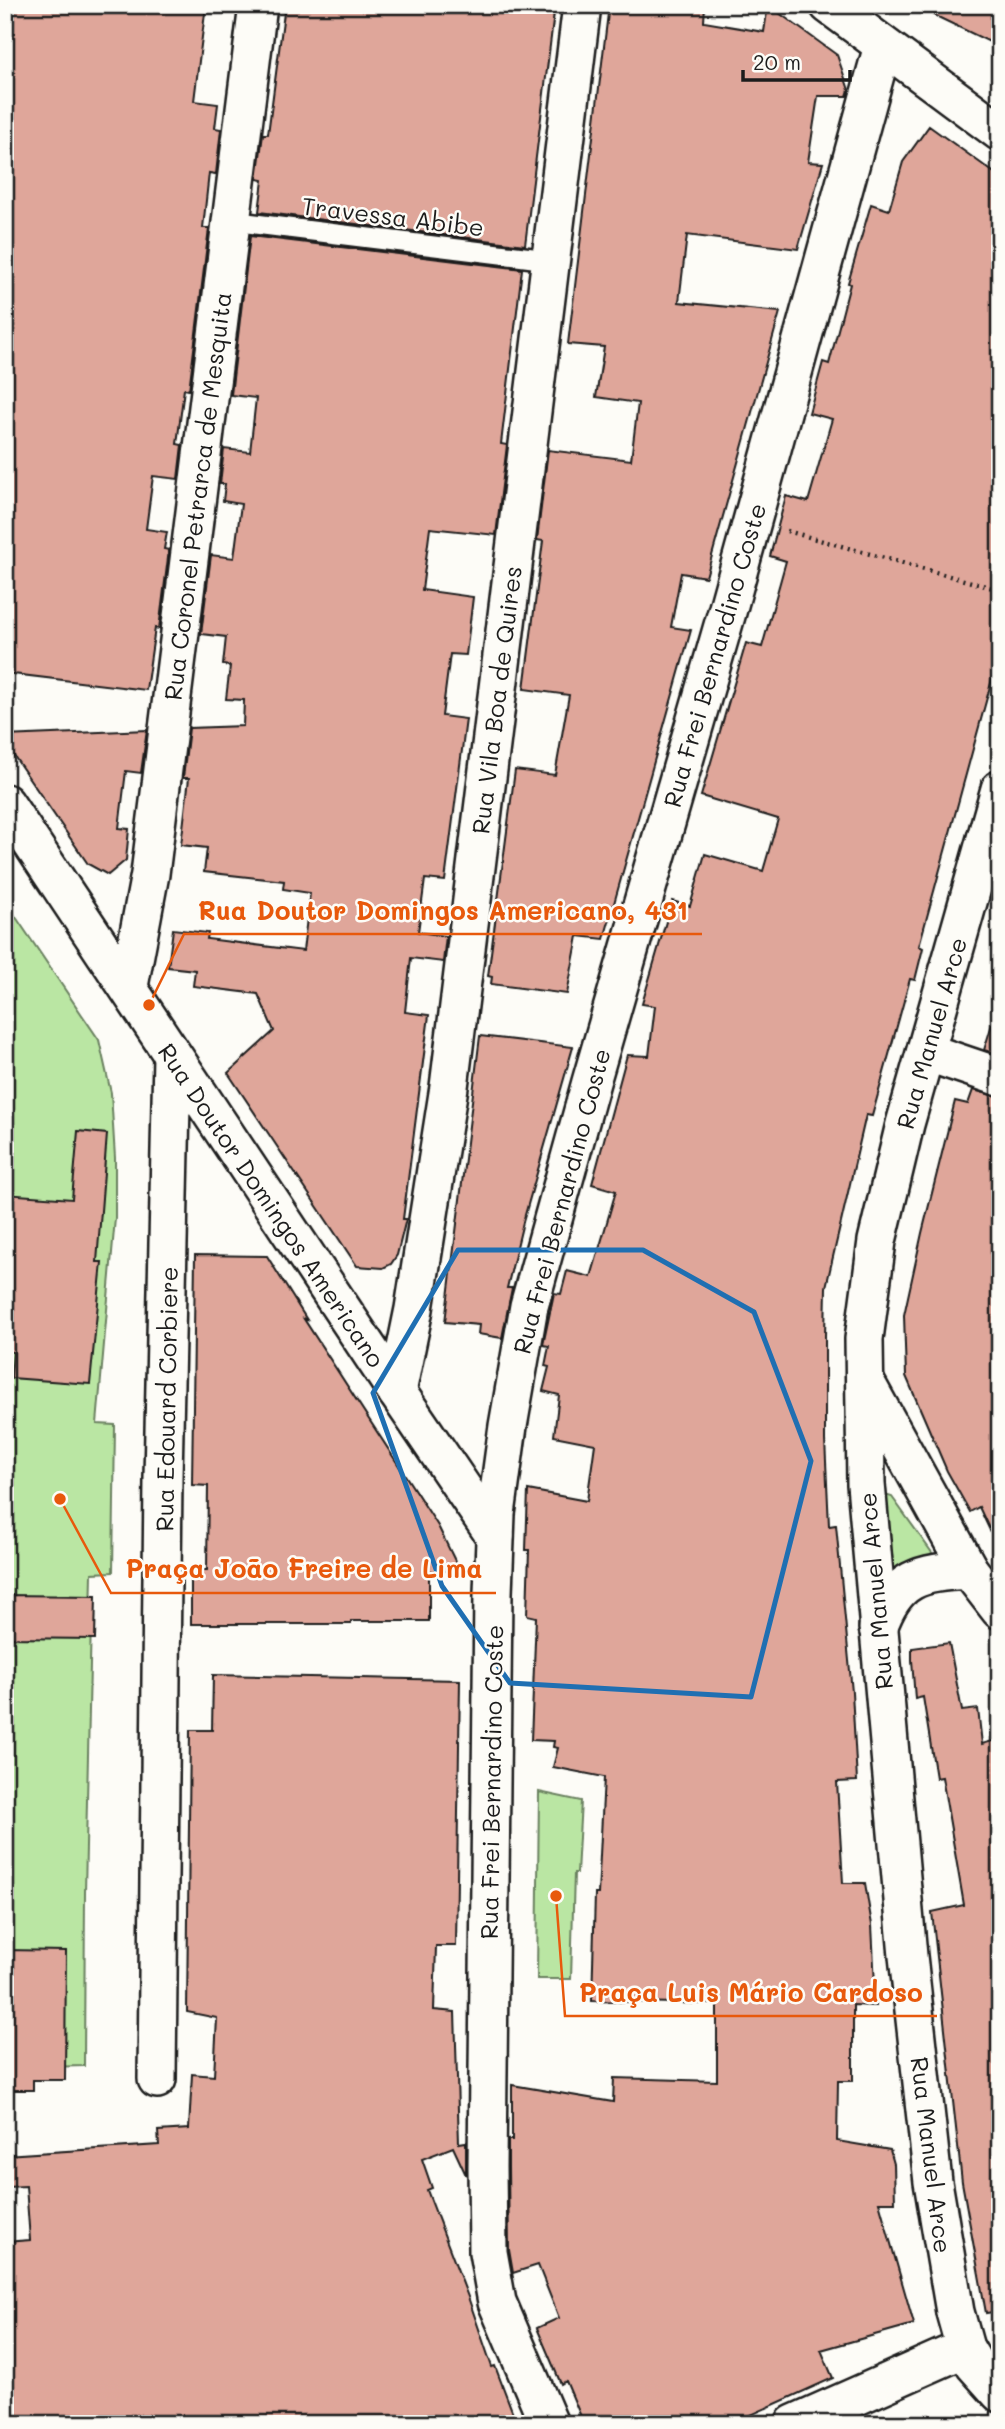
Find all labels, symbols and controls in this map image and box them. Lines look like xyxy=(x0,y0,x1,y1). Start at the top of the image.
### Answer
scale bar xyxy=(743,38,849,82)
text: 20 m xyxy=(753,48,801,75)
street label: Travessa Abibe xyxy=(300,189,486,243)
street label: Rua Coronel Petrarca de Mesquita xyxy=(157,290,237,702)
street label: Rua Frei Bernardino Coste xyxy=(656,499,772,811)
street label: Rua Vila Boa de Quires xyxy=(464,564,528,836)
callout: Rua Doutor Domingos Americano, 431 xyxy=(184,887,702,934)
text: Rua Doutor Domingos Americano, 431 xyxy=(198,893,688,927)
street label: Rua Manuel Arce xyxy=(889,934,973,1132)
street label: Rua Doutor Domingos Americano xyxy=(152,1037,392,1373)
street label: Rua Frei Bernardino Coste xyxy=(505,1045,617,1357)
street label: Rua Edouard Corbiere xyxy=(148,1266,184,1532)
street label: Rua Manuel Arce xyxy=(851,1491,899,1691)
callout: Praça João Freire de Lima xyxy=(111,1546,496,1593)
text: Praça João Freire de Lima xyxy=(126,1551,482,1585)
street label: Rua Frei Bernardino Coste xyxy=(473,1624,509,1940)
callout: Praça Luis Mário Cardoso xyxy=(565,1969,937,2016)
text: Praça Luis Mário Cardoso xyxy=(579,1975,923,2009)
street label: Rua Manuel Arce xyxy=(905,2055,959,2255)

